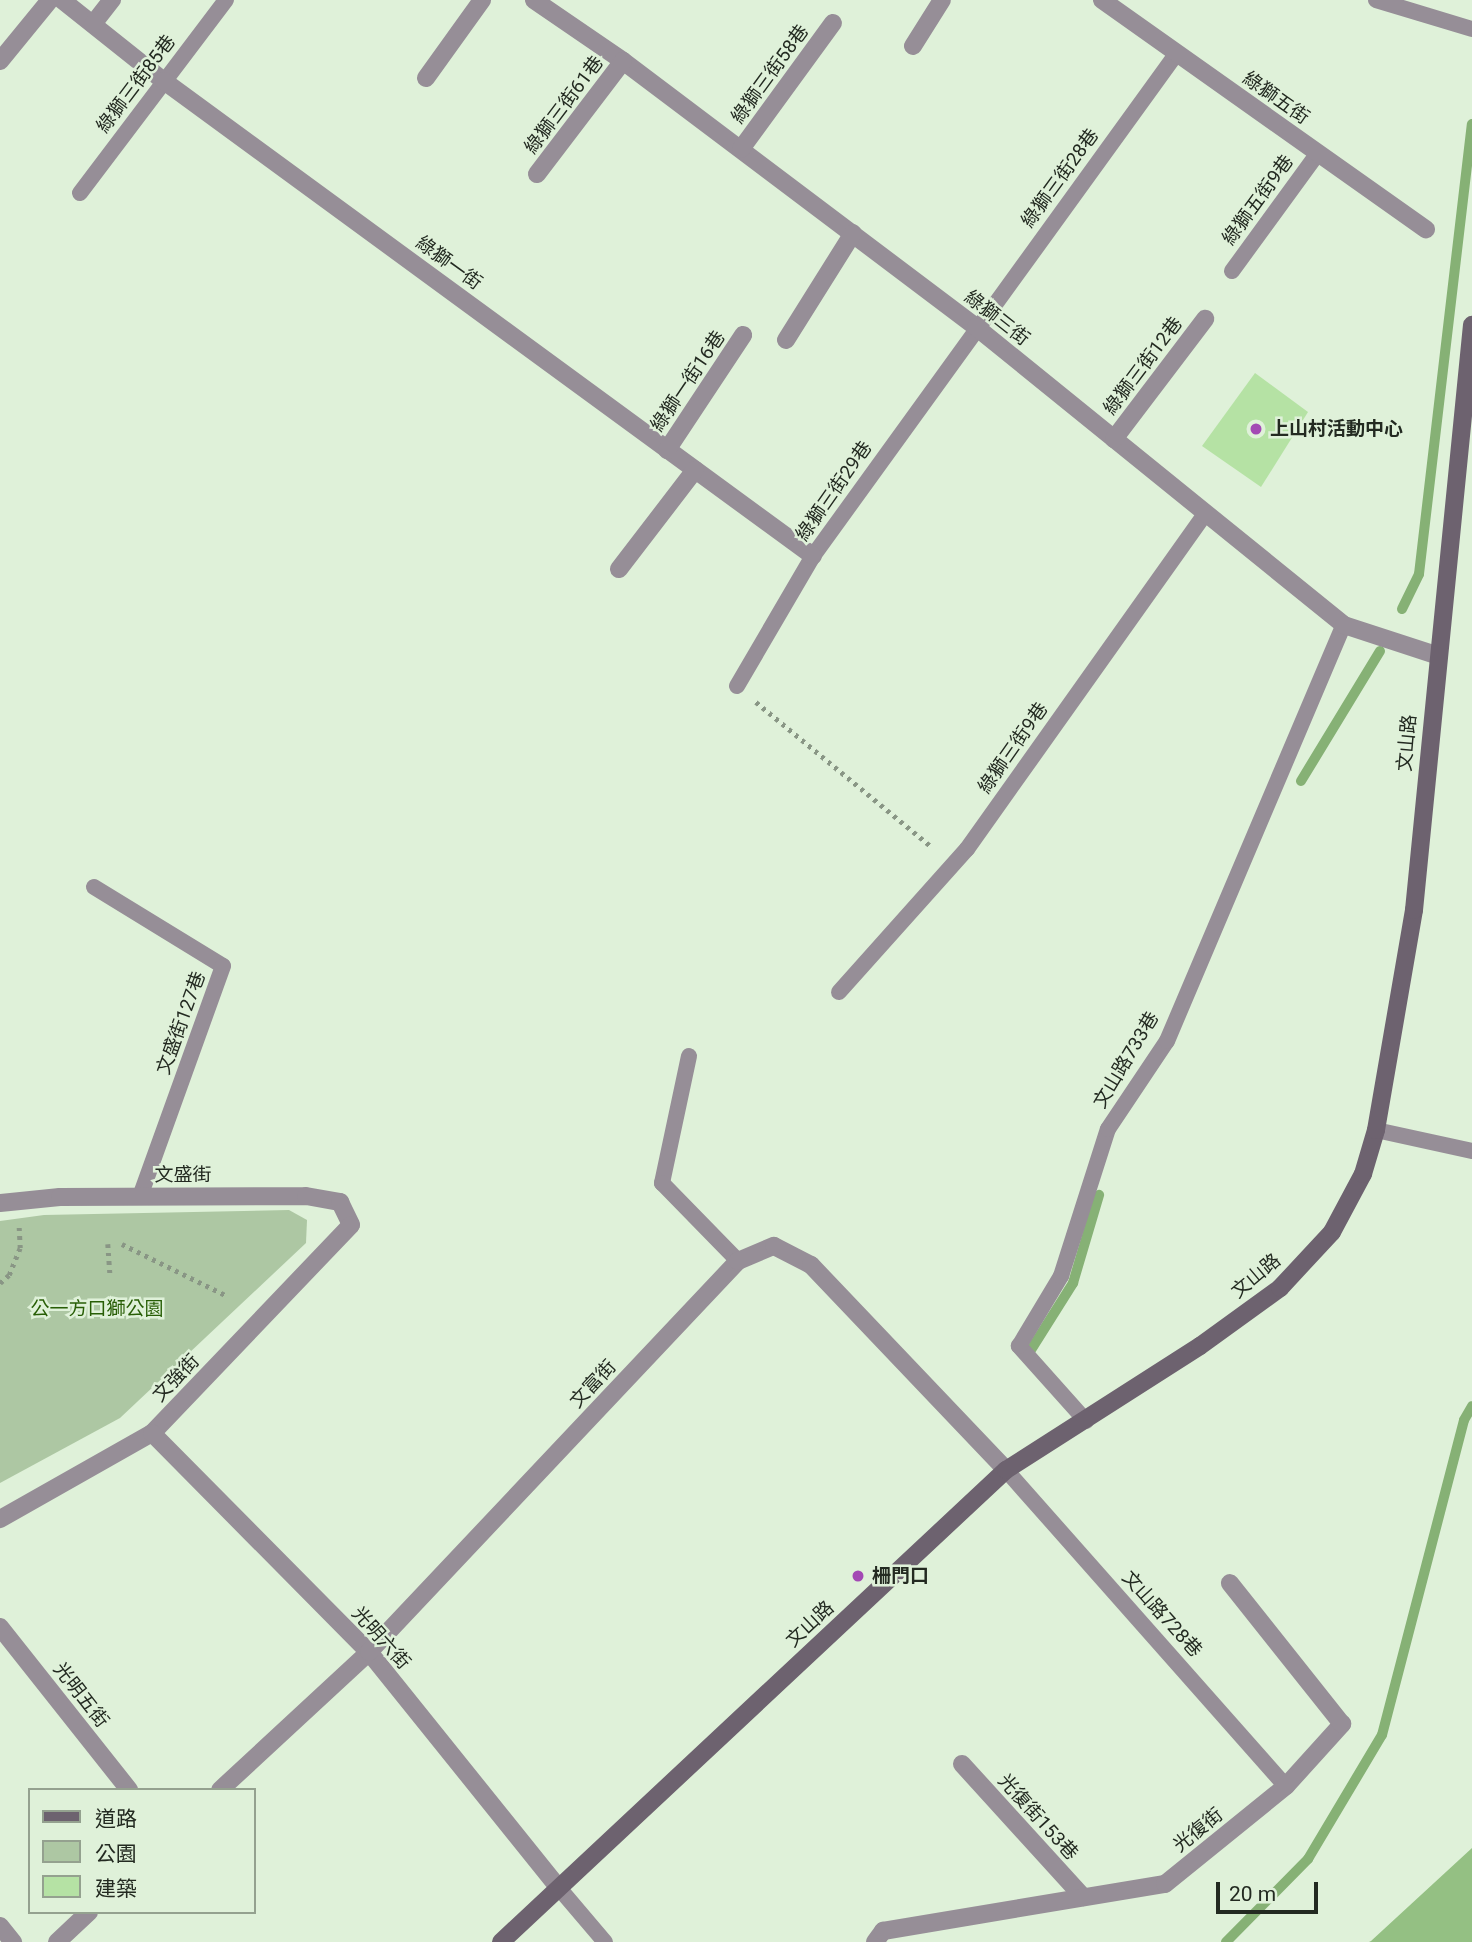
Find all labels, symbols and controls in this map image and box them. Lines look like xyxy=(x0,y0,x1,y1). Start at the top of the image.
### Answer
street label: 綠獅三街58巷 xyxy=(727,20,813,128)
street label: 綠獅三街85巷 xyxy=(92,31,180,137)
street label: 綠獅三街61巷 xyxy=(520,52,608,158)
street label: 綠獅五街 xyxy=(1238,67,1314,129)
street label: 綠獅三街28巷 xyxy=(1017,124,1103,232)
street label: 綠獅五街9巷 xyxy=(1218,151,1298,249)
street label: 綠獅一街 xyxy=(412,231,486,295)
street label: 綠獅三街 xyxy=(960,286,1034,350)
street label: 綠獅三街12巷 xyxy=(1099,313,1187,419)
street label: 綠獅一街16巷 xyxy=(646,326,730,436)
place label: 上山村活動中心 xyxy=(1270,418,1403,440)
marker: 上山村活動中心 xyxy=(1248,421,1264,437)
street label: 綠獅三街29巷 xyxy=(791,437,877,545)
street label: 綠獅三街9巷 xyxy=(973,698,1053,798)
street label: 文山路 xyxy=(1393,714,1421,772)
street label: 文盛街127巷 xyxy=(152,968,210,1078)
street label: 文山路733巷 xyxy=(1088,1008,1164,1112)
street label: 文盛街 xyxy=(155,1164,211,1186)
street label: 文山路 xyxy=(1227,1249,1285,1303)
park label: 公一方口獅公園 xyxy=(31,1298,163,1320)
street label: 文強街 xyxy=(148,1350,204,1406)
street label: 文富街 xyxy=(565,1355,621,1413)
place label: 柵門口 xyxy=(872,1565,929,1587)
street label: 文山路728巷 xyxy=(1117,1566,1207,1662)
marker: 柵門口 xyxy=(850,1568,866,1584)
street label: 文山路 xyxy=(781,1596,839,1652)
street label: 光明六街 xyxy=(347,1602,415,1674)
street label: 光明五街 xyxy=(49,1658,113,1732)
street label: 光復街153巷 xyxy=(993,1769,1083,1865)
legend xyxy=(28,1788,256,1914)
street label: 光復街 xyxy=(1169,1803,1227,1857)
text: 道路 xyxy=(95,1807,137,1831)
text: 公園 xyxy=(95,1842,137,1866)
scale bar xyxy=(1220,1868,1322,1912)
text: 建築 xyxy=(95,1877,137,1901)
text: 20 m xyxy=(1229,1882,1276,1906)

